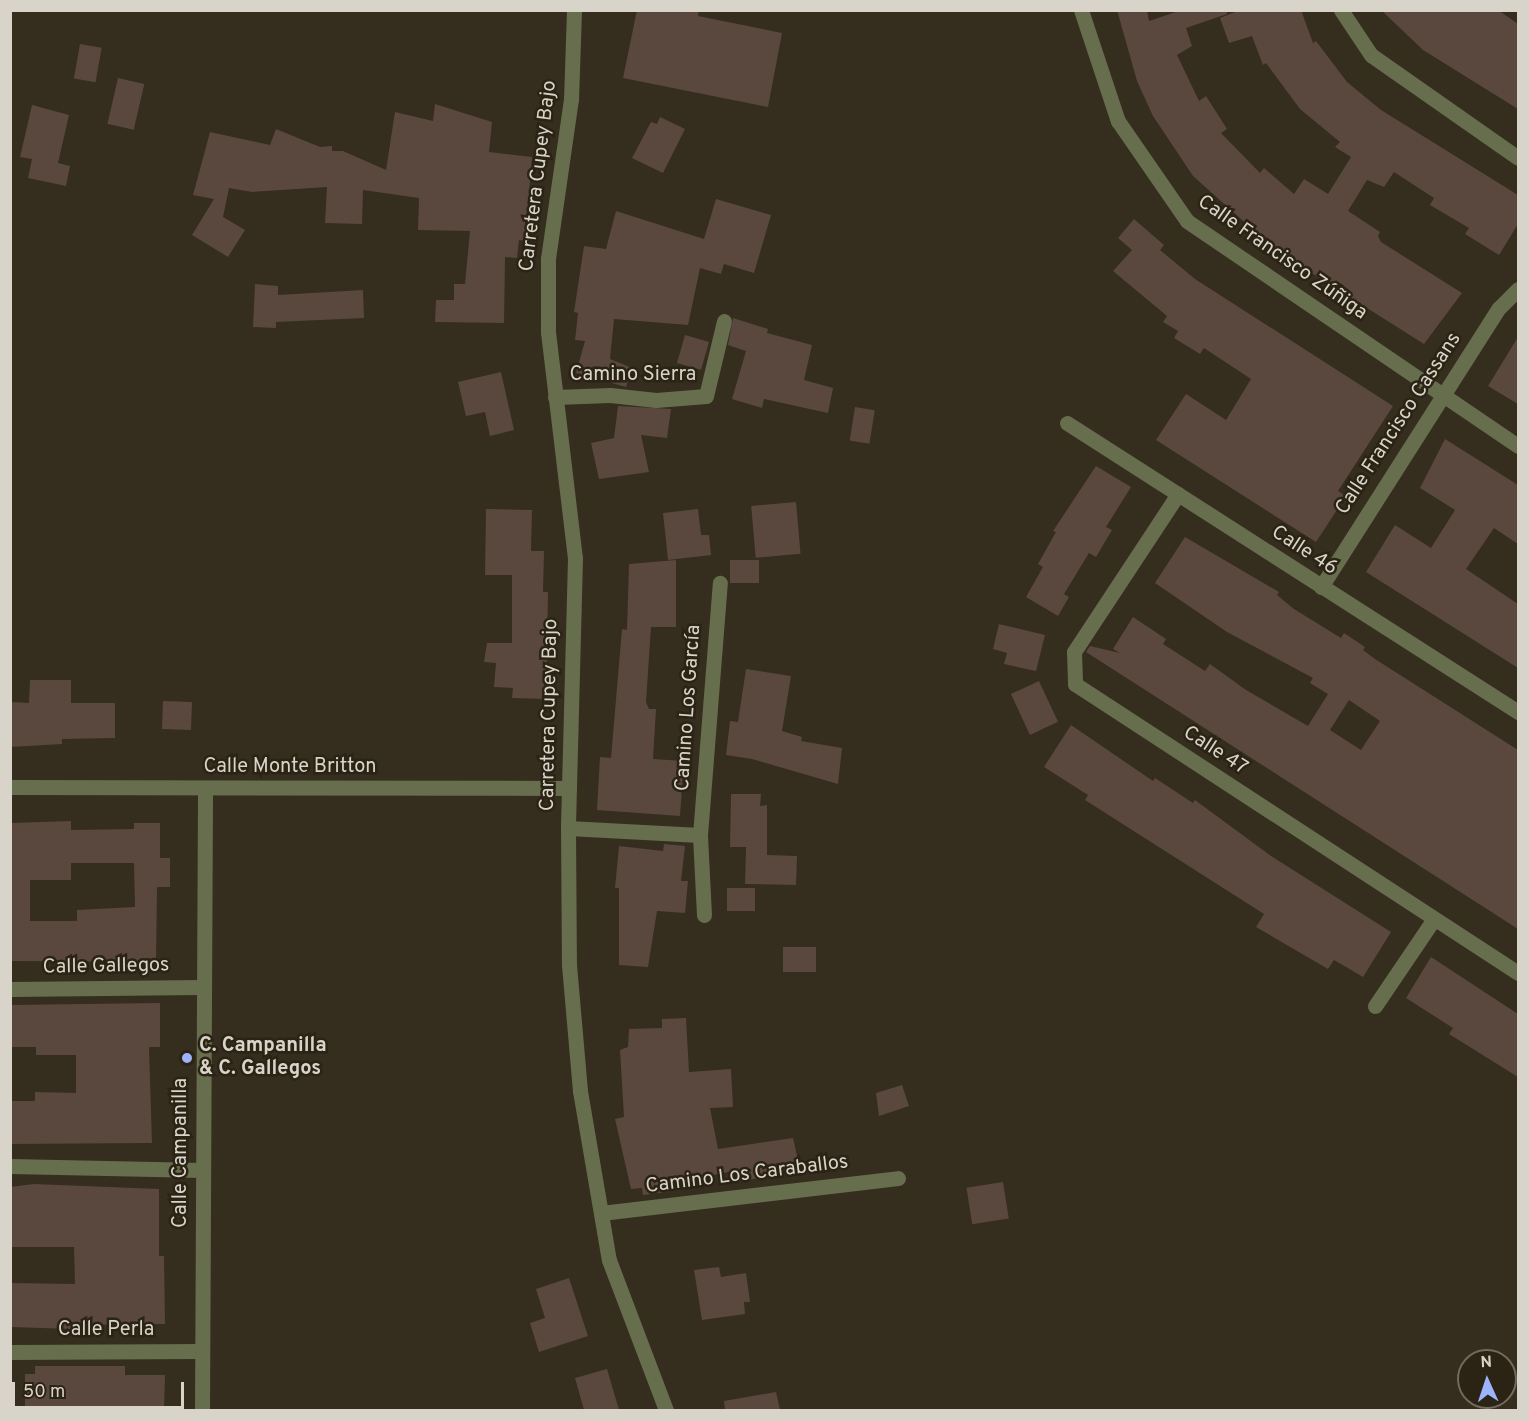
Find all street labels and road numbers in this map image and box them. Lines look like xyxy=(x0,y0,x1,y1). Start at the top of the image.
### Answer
street label: Carretera Cupey Bajo xyxy=(515,79,563,273)
street label: Calle Francisco Zúñiga xyxy=(1193,190,1371,326)
street label: Calle Francisco Cassans xyxy=(1331,328,1467,520)
street label: Camino Sierra xyxy=(570,363,696,387)
street label: Calle 46 xyxy=(1267,521,1341,581)
street label: Carretera Cupey Bajo xyxy=(536,619,564,811)
street label: Camino Los García xyxy=(671,624,707,792)
street label: Calle 47 xyxy=(1178,721,1252,781)
street label: Calle Monte Britton xyxy=(203,755,377,779)
street label: Calle Gallegos xyxy=(42,954,170,980)
street label: Calle Campanilla xyxy=(169,1078,193,1228)
street label: Camino Los Caraballos xyxy=(644,1151,850,1199)
street label: Calle Perla xyxy=(58,1318,154,1342)

